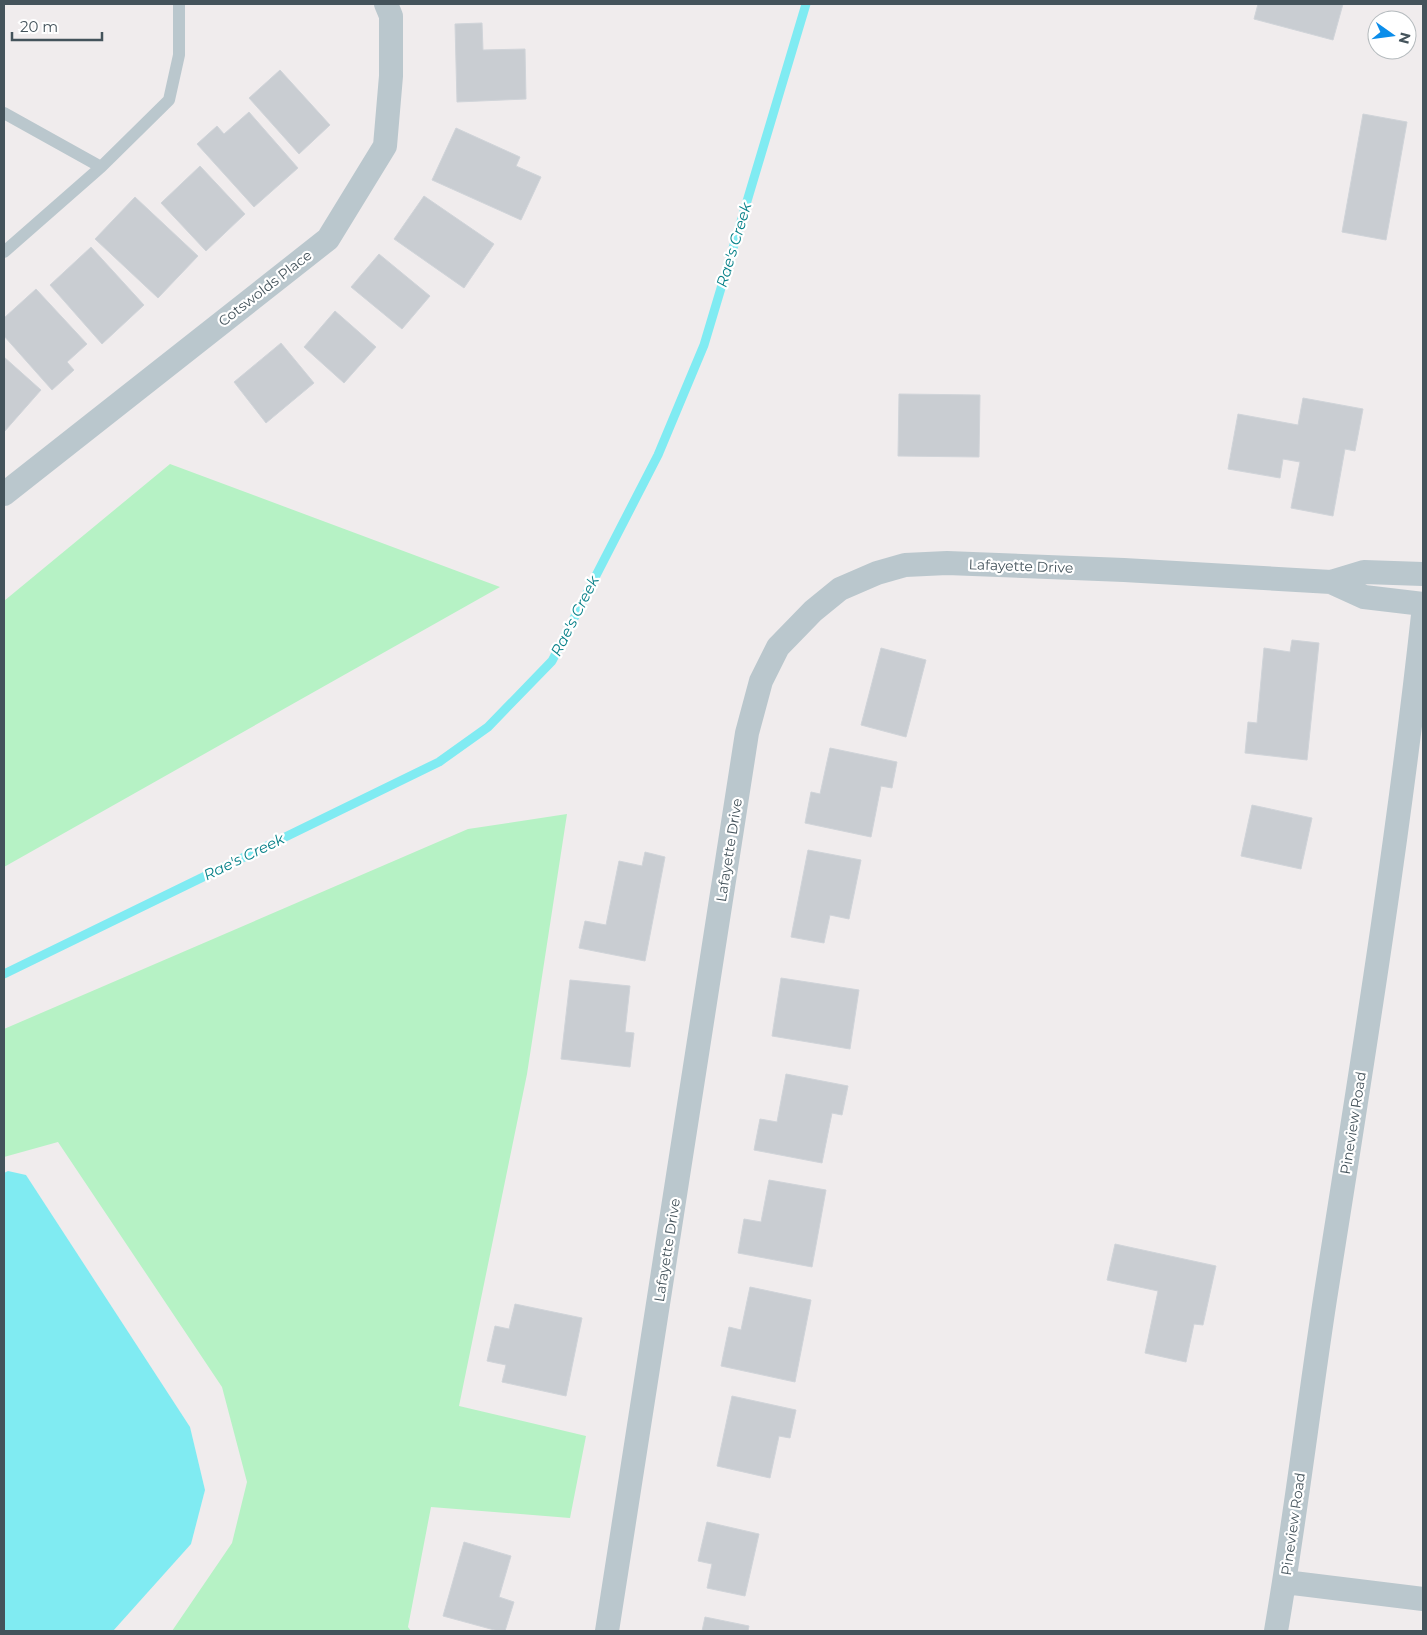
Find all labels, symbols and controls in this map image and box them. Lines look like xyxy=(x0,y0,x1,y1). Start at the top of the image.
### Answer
scale bar xyxy=(12,10,102,42)
north arrow xyxy=(1367,10,1417,60)
text: 20 m xyxy=(20,17,58,36)
text: N xyxy=(1395,30,1415,46)
water label: Rae's Creek xyxy=(712,199,756,290)
street label: Cotswolds Place xyxy=(215,246,315,330)
street label: Lafayette Drive xyxy=(968,555,1074,577)
water label: Rae's Creek xyxy=(546,571,603,659)
street label: Lafayette Drive xyxy=(712,797,746,903)
water label: Rae's Creek xyxy=(200,828,288,884)
street label: Pineview Road xyxy=(1336,1070,1370,1176)
street label: Lafayette Drive xyxy=(650,1197,684,1303)
street label: Pineview Road xyxy=(1277,1471,1309,1577)

